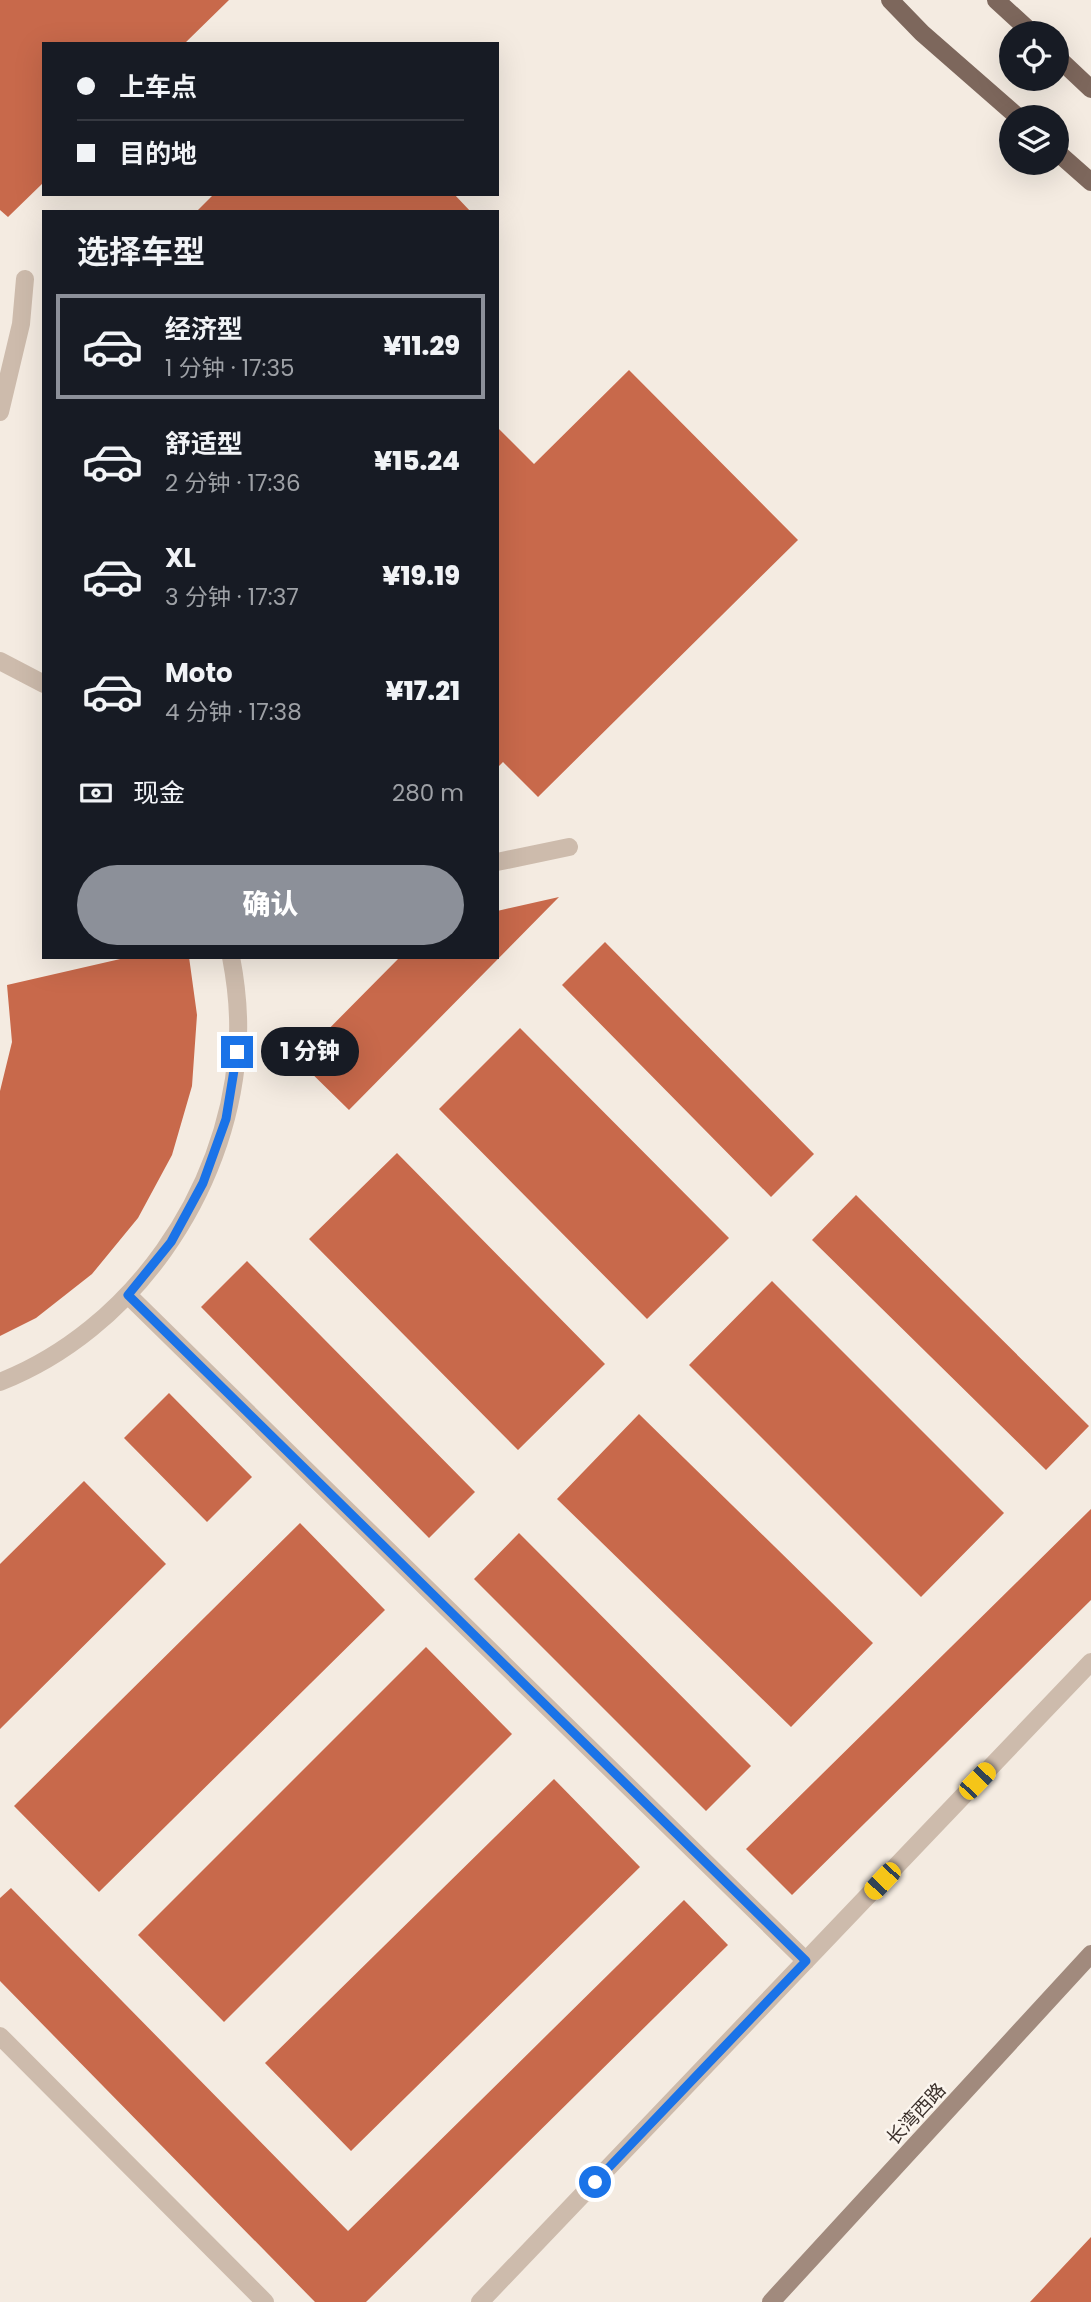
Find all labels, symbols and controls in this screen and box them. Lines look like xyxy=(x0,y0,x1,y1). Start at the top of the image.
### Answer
map controls xyxy=(999,21,1069,175)
button: locate xyxy=(999,21,1069,91)
text: 上车点 xyxy=(119,69,197,105)
button: layers xyxy=(999,105,1069,175)
text: 目的地 xyxy=(119,136,197,172)
text: 选择车型 xyxy=(77,229,205,274)
text: 经济型 xyxy=(165,311,243,347)
icon: car xyxy=(81,315,144,378)
text: ¥11.29 xyxy=(383,328,460,364)
text: 1 分钟 · 17:35 xyxy=(165,352,294,384)
text: 舒适型 xyxy=(165,426,243,462)
icon: car xyxy=(81,430,144,493)
text: ¥15.24 xyxy=(374,443,460,479)
text: 2 分钟 · 17:36 xyxy=(165,467,301,499)
text: XL xyxy=(165,540,196,576)
icon: car xyxy=(81,545,144,608)
text: ¥19.19 xyxy=(382,558,460,594)
text: 3 分钟 · 17:37 xyxy=(165,581,299,613)
text: Moto xyxy=(165,655,233,691)
icon: car xyxy=(81,660,144,723)
text: ¥17.21 xyxy=(385,673,460,709)
text: 4 分钟 · 17:38 xyxy=(165,696,302,728)
icon: cash xyxy=(77,774,115,812)
text: 现金 xyxy=(133,775,185,811)
text: 280 m xyxy=(392,777,464,809)
button: 确认 xyxy=(77,865,464,945)
callout: 1 分钟 xyxy=(262,1028,360,1076)
text: 1 分钟 xyxy=(280,1035,340,1067)
route end xyxy=(221,1036,253,1068)
car xyxy=(955,1759,1000,1803)
car xyxy=(860,1858,905,1904)
street label: 长湾西路 xyxy=(880,2077,952,2151)
route start xyxy=(579,2166,611,2198)

